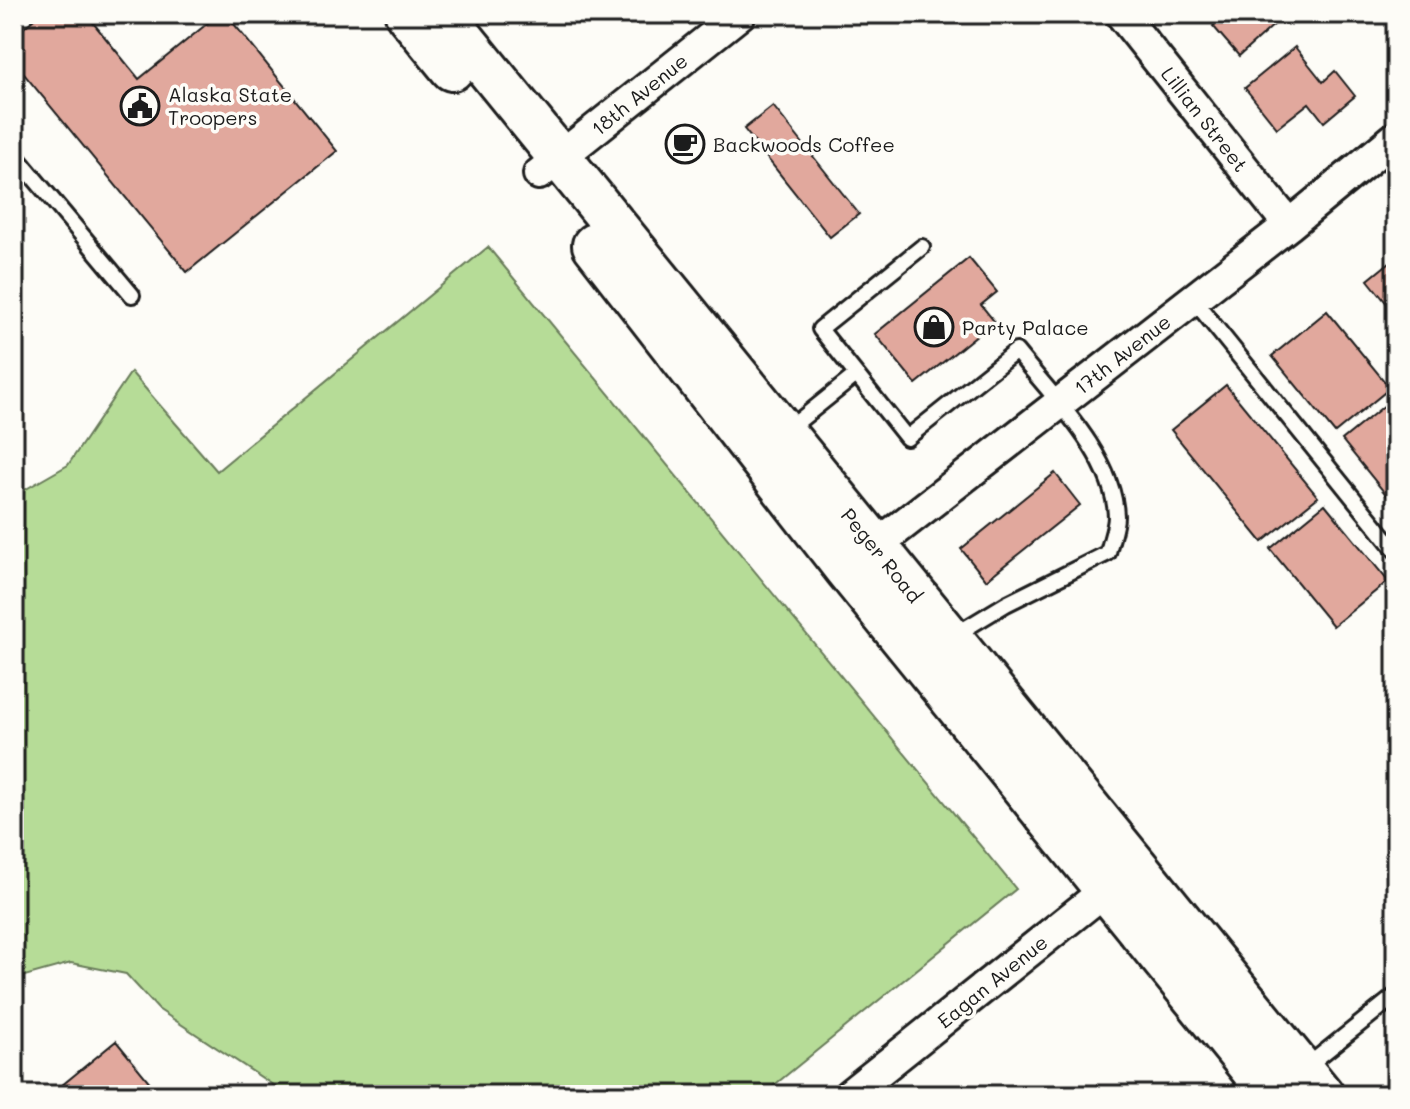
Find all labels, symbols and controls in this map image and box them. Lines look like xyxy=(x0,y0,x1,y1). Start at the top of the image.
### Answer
street label: 18th Avenue xyxy=(585,47,693,141)
street label: Lillian Street xyxy=(1156,61,1254,177)
place label: Alaska State Troopers xyxy=(168,81,292,130)
public building icon: Alaska State Troopers xyxy=(119,85,161,127)
cafe icon: Backwoods Coffee xyxy=(664,123,706,165)
place label: Backwoods Coffee xyxy=(713,131,895,157)
shop icon: Party Palace xyxy=(913,306,955,348)
street label: 17th Avenue xyxy=(1068,308,1176,400)
place label: Party Palace xyxy=(962,314,1089,340)
street label: Peger Road xyxy=(836,502,928,608)
street label: Eagan Avenue xyxy=(931,929,1053,1033)

